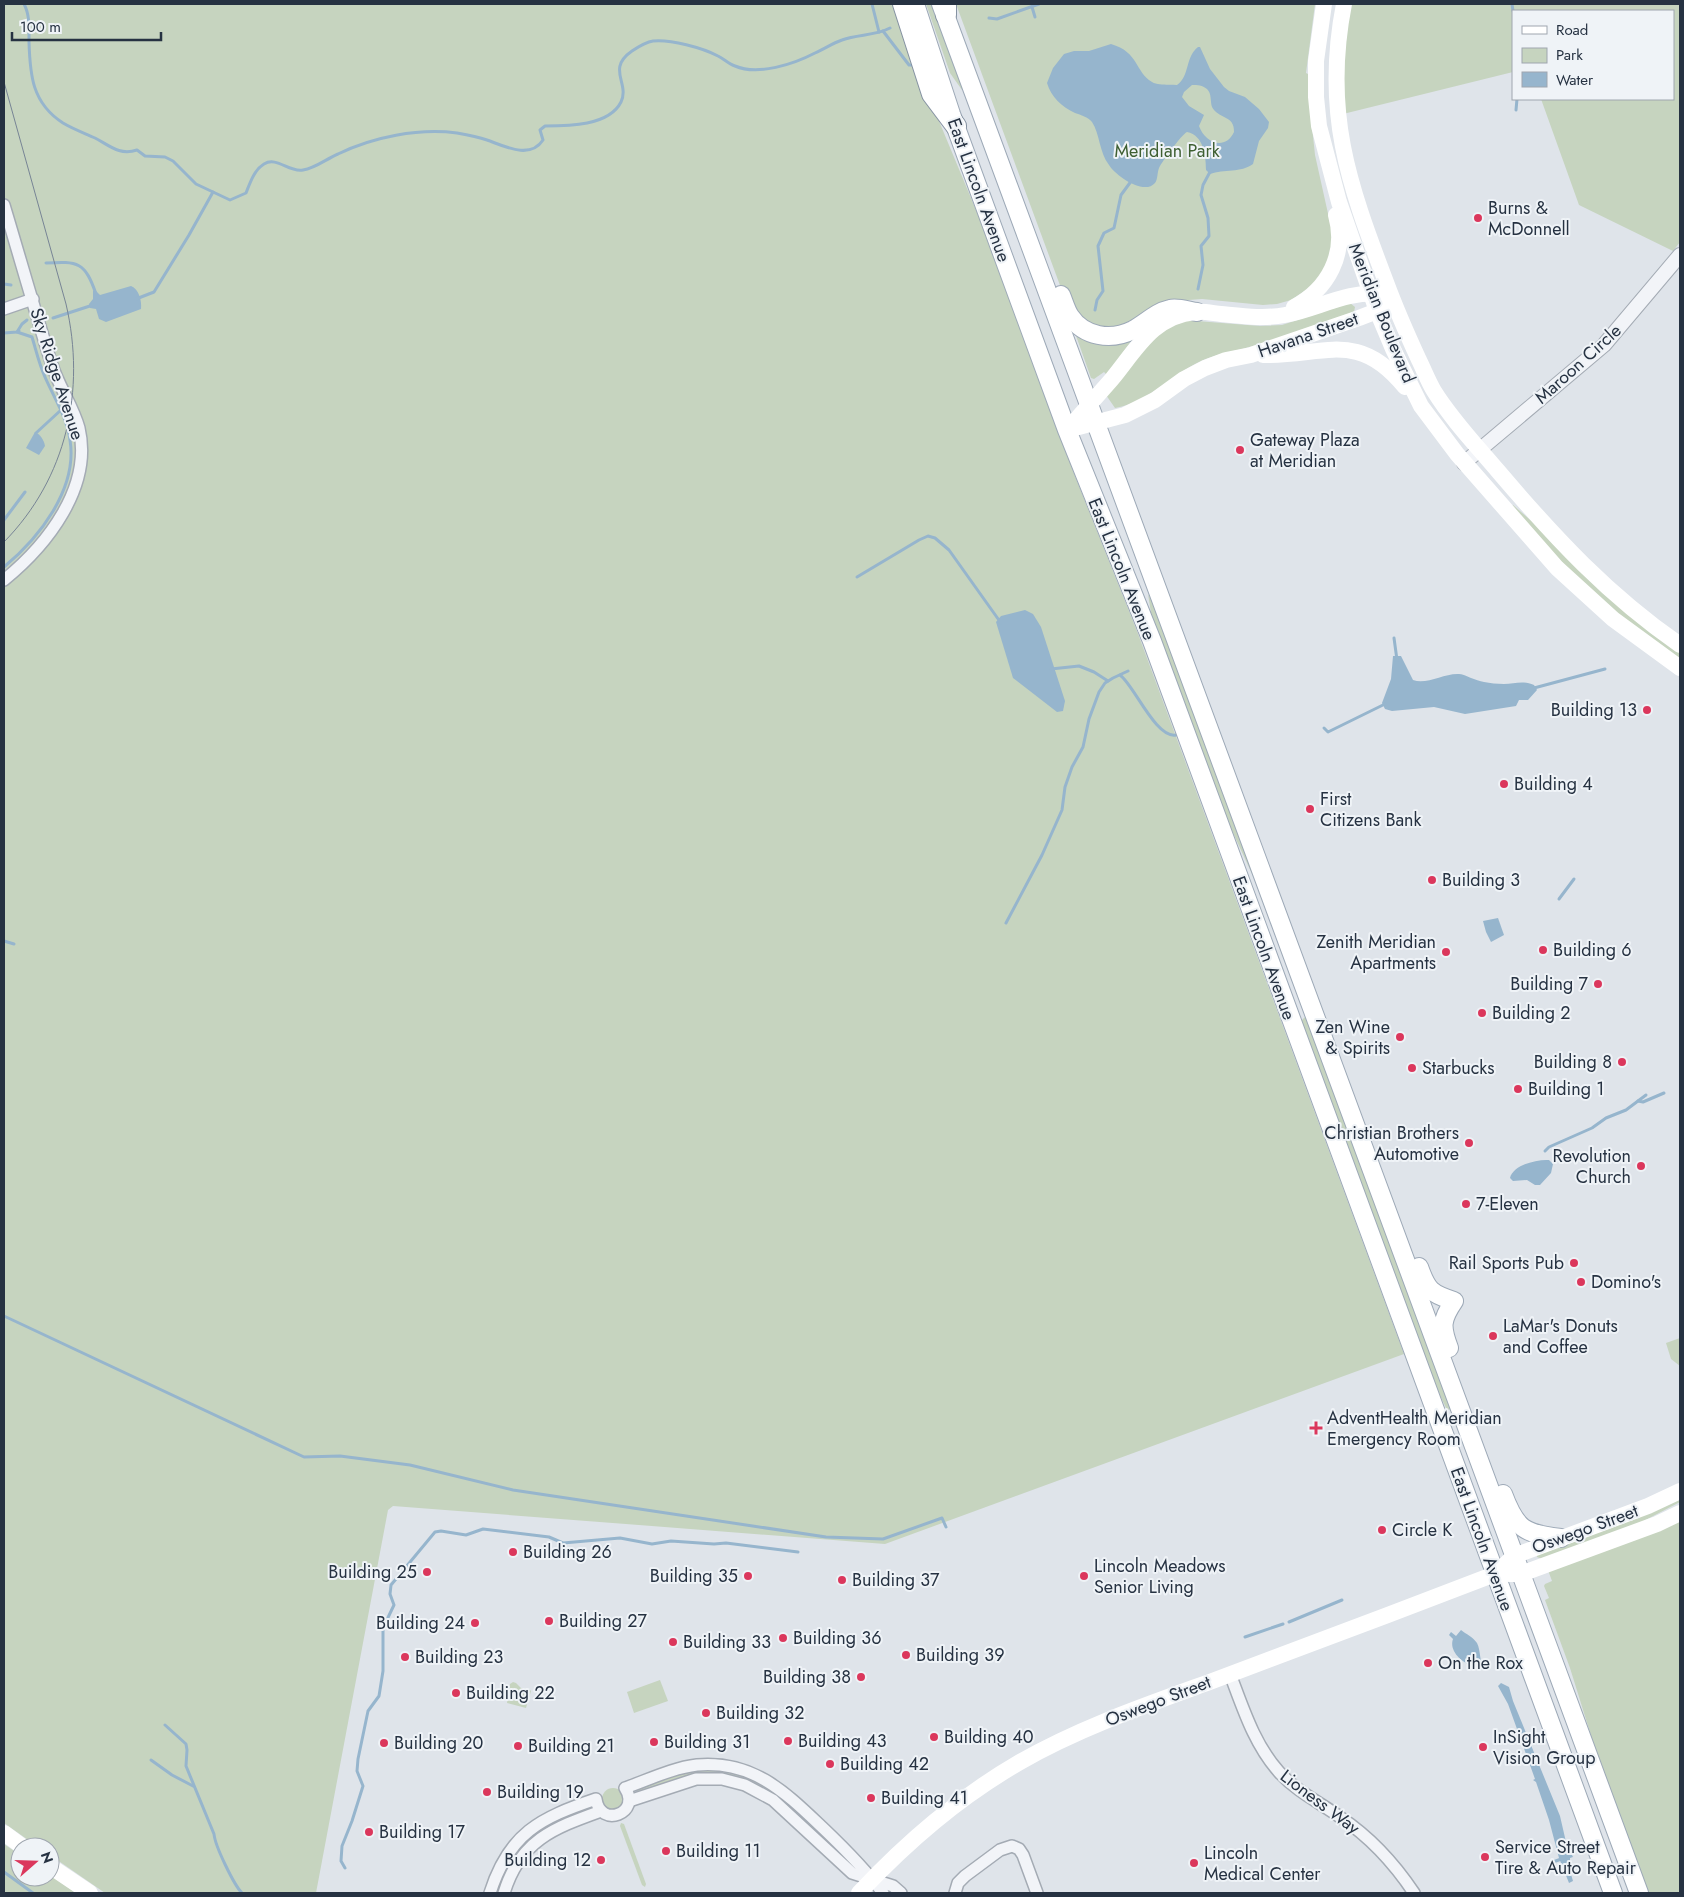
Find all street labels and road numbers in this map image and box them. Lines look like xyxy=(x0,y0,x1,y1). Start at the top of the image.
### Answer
street label: East Lincoln Avenue xyxy=(941,114,1017,266)
street label: Meridian Boulevard xyxy=(1342,239,1422,387)
street label: Sky Ridge Avenue xyxy=(23,305,91,443)
street label: Havana Street xyxy=(1254,305,1362,364)
street label: Maroon Circle xyxy=(1529,318,1627,410)
street label: East Lincoln Avenue xyxy=(1082,494,1162,644)
street label: East Lincoln Avenue xyxy=(1226,872,1302,1024)
street label: East Lincoln Avenue xyxy=(1444,1463,1520,1615)
street label: Oswego Street xyxy=(1528,1498,1642,1560)
street label: Oswego Street xyxy=(1101,1669,1215,1733)
street label: Lioness Way xyxy=(1275,1763,1365,1841)

